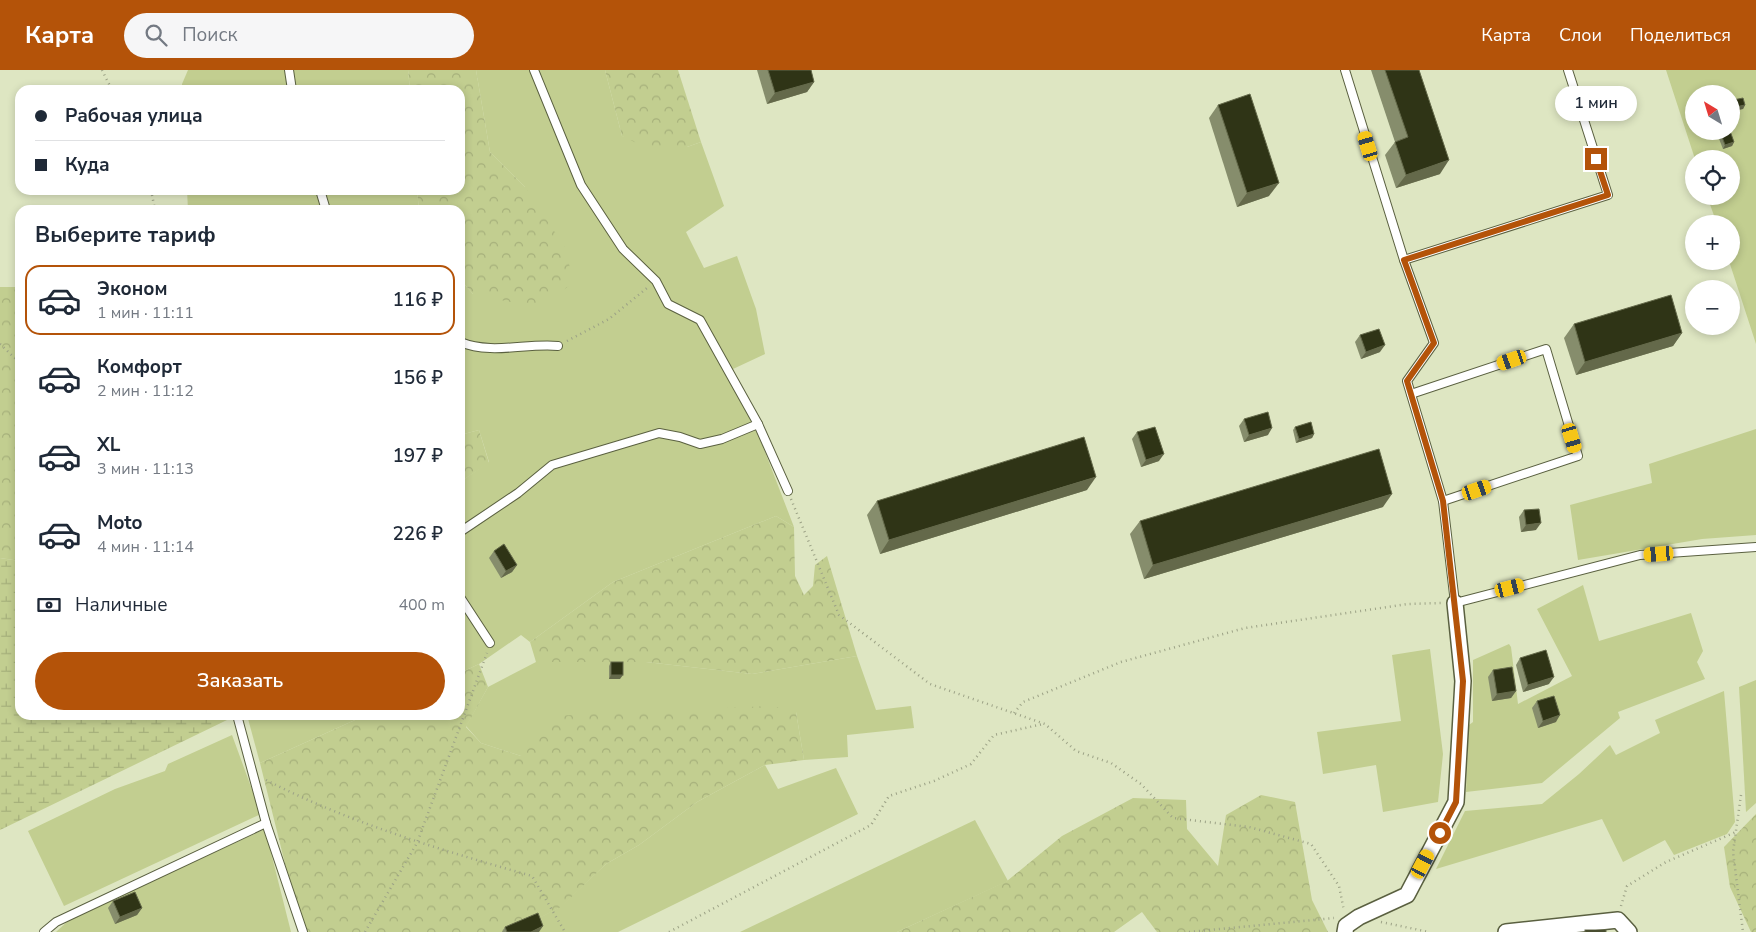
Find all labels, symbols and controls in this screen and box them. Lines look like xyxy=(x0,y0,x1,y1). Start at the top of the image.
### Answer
search box xyxy=(124,13,474,58)
text: Карта xyxy=(25,19,94,51)
icon: search xyxy=(142,21,170,49)
text: Поиск xyxy=(182,22,237,48)
text: Карта xyxy=(1481,23,1531,47)
text: Слои xyxy=(1559,23,1602,47)
text: Поделиться xyxy=(1630,23,1731,47)
north arrow xyxy=(1685,85,1740,140)
map controls xyxy=(1685,85,1740,335)
callout: 1 мин xyxy=(1555,87,1637,122)
text: 1 мин xyxy=(1574,92,1618,114)
text: Рабочая улица xyxy=(65,103,203,129)
car xyxy=(1356,129,1379,163)
route end xyxy=(1585,148,1607,170)
button: locate xyxy=(1685,150,1740,205)
text: Куда xyxy=(65,152,110,178)
button: + xyxy=(1685,215,1740,270)
text: Выберите тариф xyxy=(35,220,216,250)
text: Эконом xyxy=(97,276,168,302)
icon: car xyxy=(37,278,82,323)
button: − xyxy=(1685,280,1740,335)
text: 116 ₽ xyxy=(392,287,443,313)
text: 1 мин · 11:11 xyxy=(97,302,194,324)
car xyxy=(1495,348,1528,372)
text: Комфорт xyxy=(97,354,182,380)
icon: car xyxy=(37,356,82,401)
text: 156 ₽ xyxy=(392,365,443,391)
text: 2 мин · 11:12 xyxy=(97,380,194,402)
car xyxy=(1560,421,1583,455)
text: XL xyxy=(97,432,120,458)
icon: car xyxy=(37,434,82,479)
text: 197 ₽ xyxy=(392,443,443,469)
text: 3 мин · 11:13 xyxy=(97,458,194,480)
car xyxy=(1460,478,1493,502)
text: Moto xyxy=(97,510,143,536)
icon: car xyxy=(37,512,82,557)
text: 226 ₽ xyxy=(392,521,443,547)
text: 4 мин · 11:14 xyxy=(97,536,194,558)
car xyxy=(1643,545,1674,563)
car xyxy=(1493,577,1526,599)
icon: cash xyxy=(35,591,63,619)
text: Наличные xyxy=(75,592,168,618)
text: 400 m xyxy=(398,594,445,616)
button: Заказать xyxy=(35,652,445,710)
route start xyxy=(1429,822,1451,844)
car xyxy=(1409,847,1436,881)

